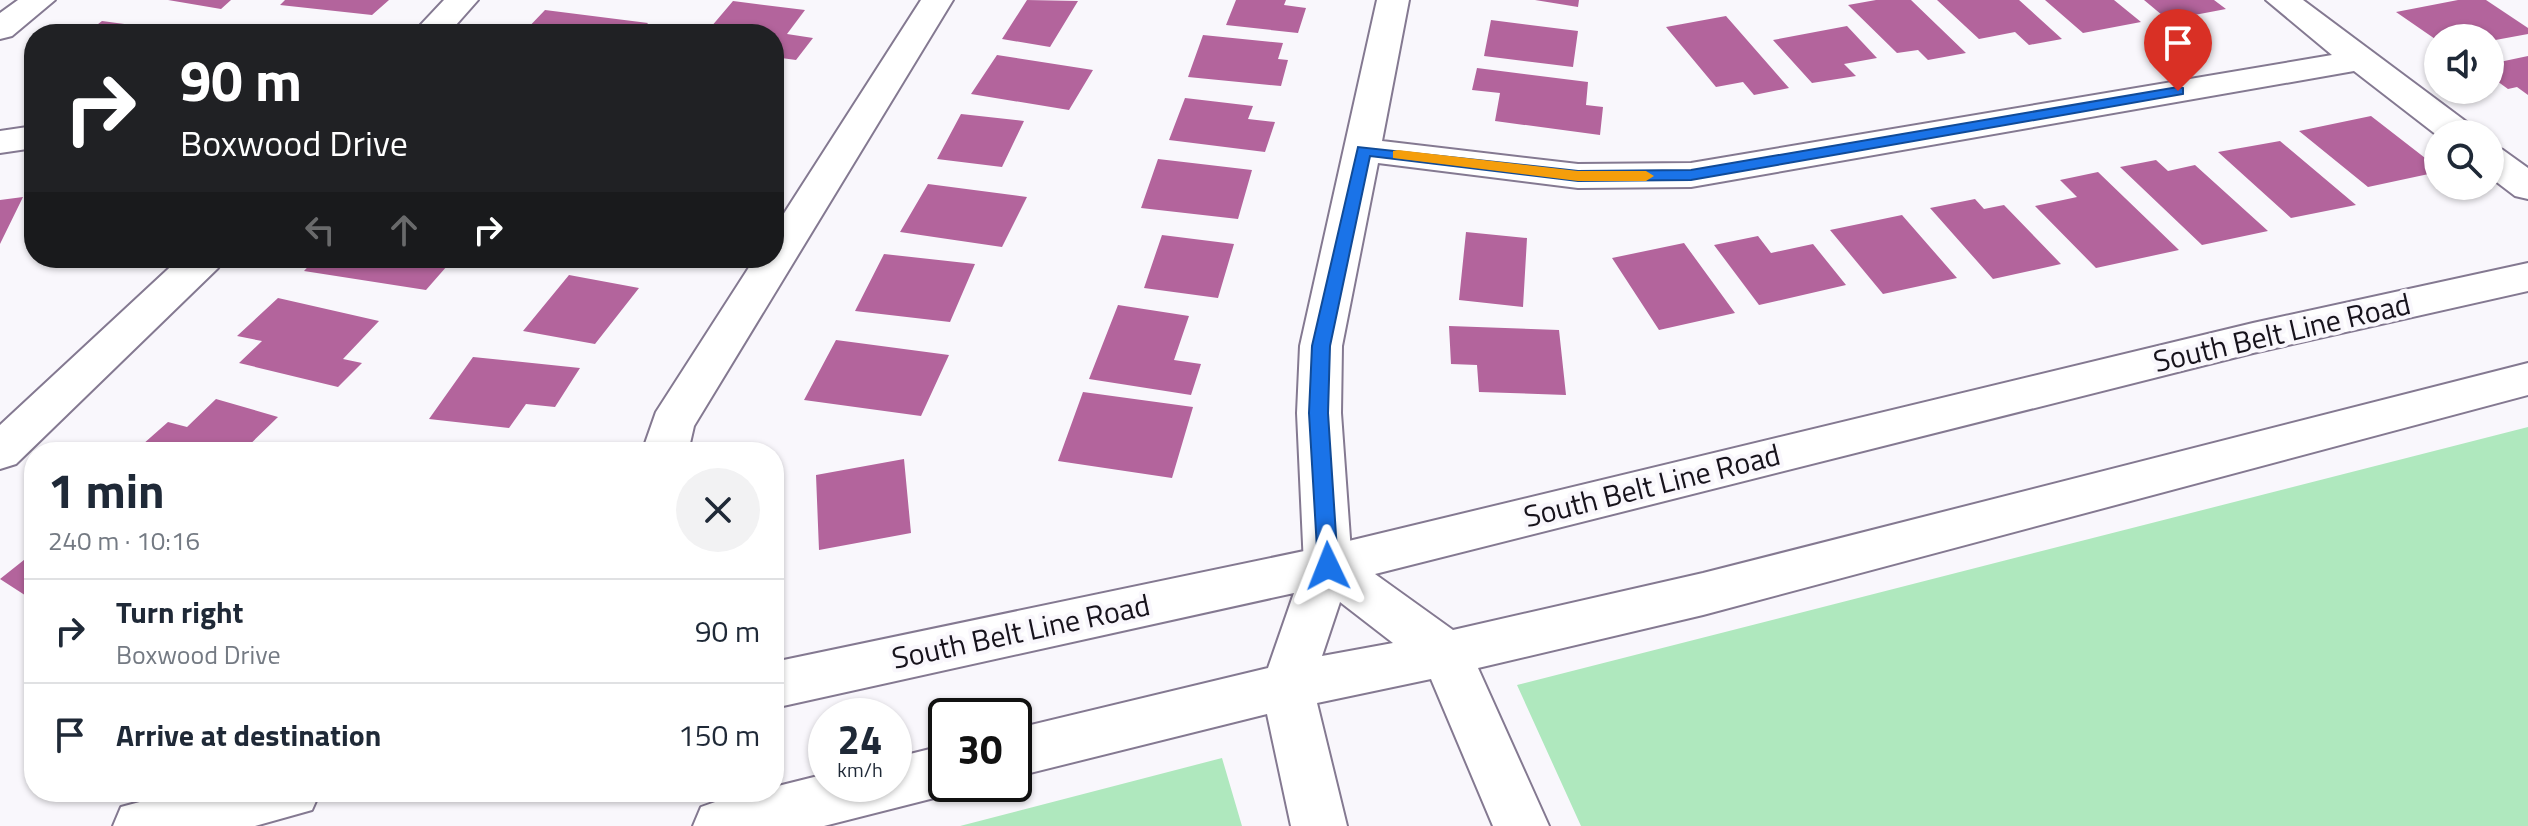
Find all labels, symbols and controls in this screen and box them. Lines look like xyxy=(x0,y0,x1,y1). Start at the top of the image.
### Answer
pin xyxy=(2144,9,2212,91)
icon: arrive xyxy=(2156,21,2200,65)
map controls xyxy=(2424,24,2504,200)
button: sound xyxy=(2424,24,2504,104)
text: 90 m xyxy=(180,38,302,123)
icon: right xyxy=(48,56,152,160)
text: Boxwood Drive xyxy=(180,115,408,170)
button: search xyxy=(2424,120,2504,200)
icon: left xyxy=(298,208,342,252)
icon: ahead xyxy=(382,208,426,252)
icon: right xyxy=(466,208,510,252)
street label: South Belt Line Road xyxy=(2149,280,2415,384)
street label: South Belt Line Road xyxy=(1519,431,1785,539)
text: 1 min xyxy=(48,454,165,527)
button: close xyxy=(676,468,760,552)
text: 240 m · 10:16 xyxy=(48,521,200,560)
position arrow xyxy=(1286,524,1370,608)
street label: South Belt Line Road xyxy=(888,581,1154,681)
text: Turn right xyxy=(116,589,244,635)
text: 90 m xyxy=(695,608,760,654)
icon: right xyxy=(48,609,92,653)
text: Boxwood Drive xyxy=(116,635,281,674)
speed limit sign: 30 xyxy=(928,698,1032,802)
text: 24 xyxy=(838,709,882,770)
text: Arrive at destination xyxy=(116,712,381,758)
text: 150 m xyxy=(678,712,760,758)
icon: arrive xyxy=(48,713,92,757)
text: km/h xyxy=(837,754,883,785)

